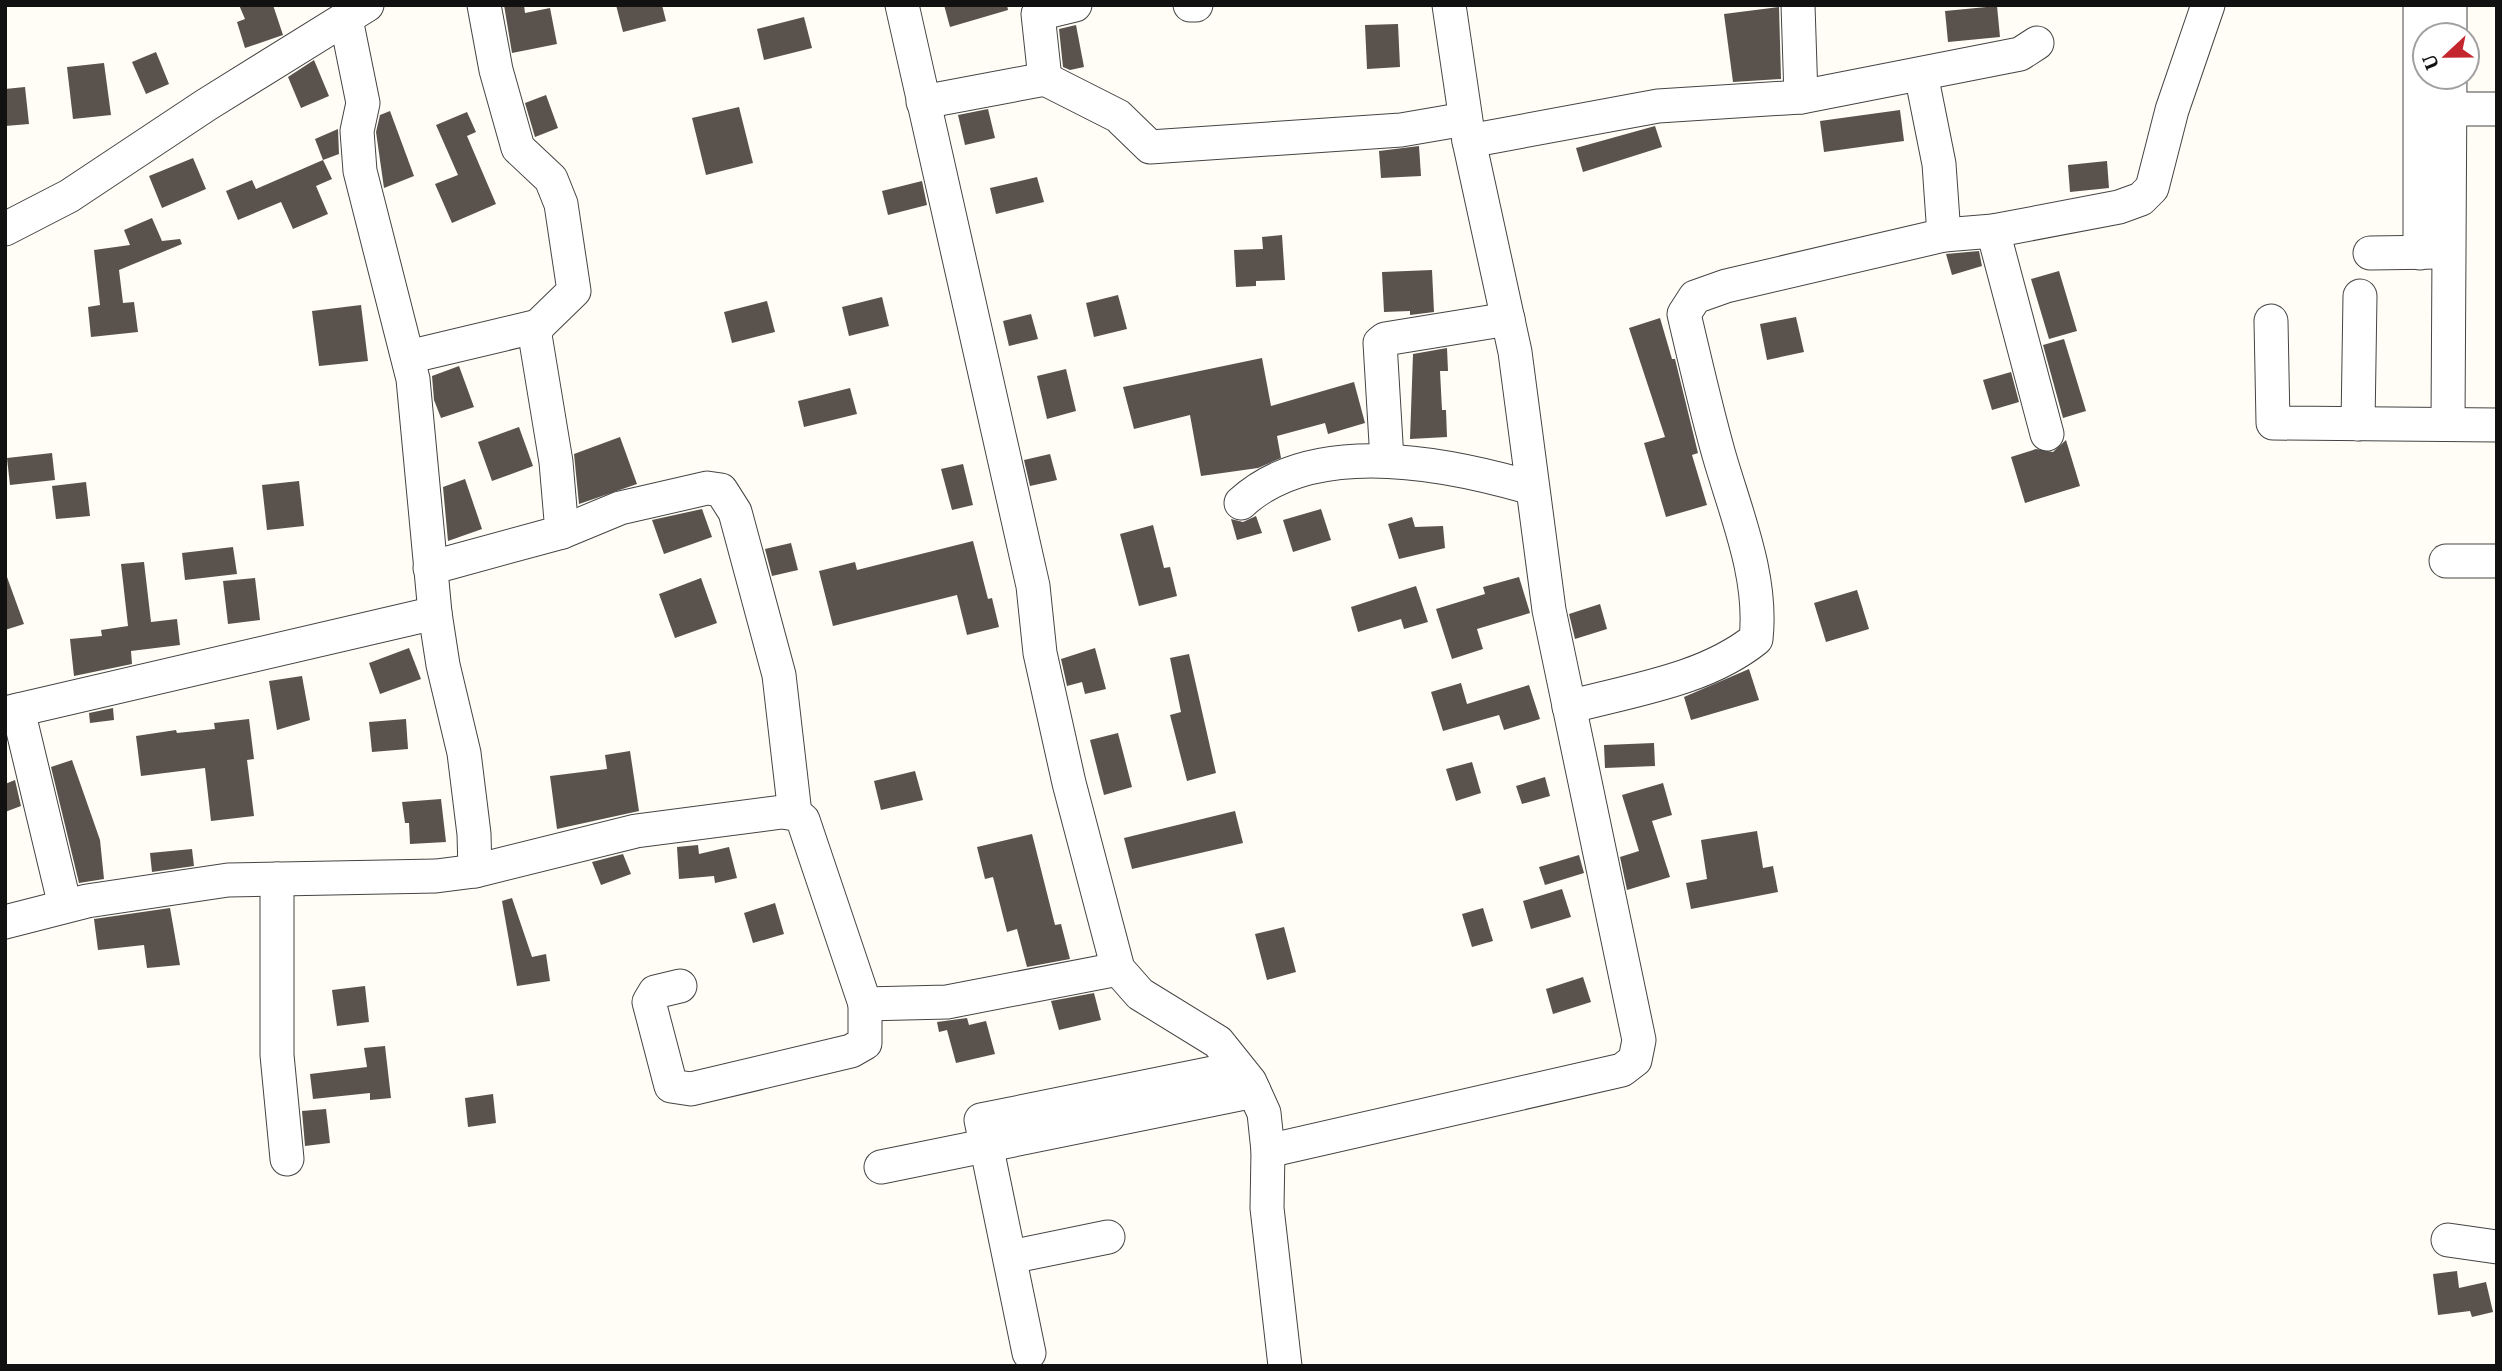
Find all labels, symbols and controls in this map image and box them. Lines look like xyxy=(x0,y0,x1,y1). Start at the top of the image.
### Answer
north arrow xyxy=(2411,21,2481,91)
text: U xyxy=(2416,51,2444,74)

